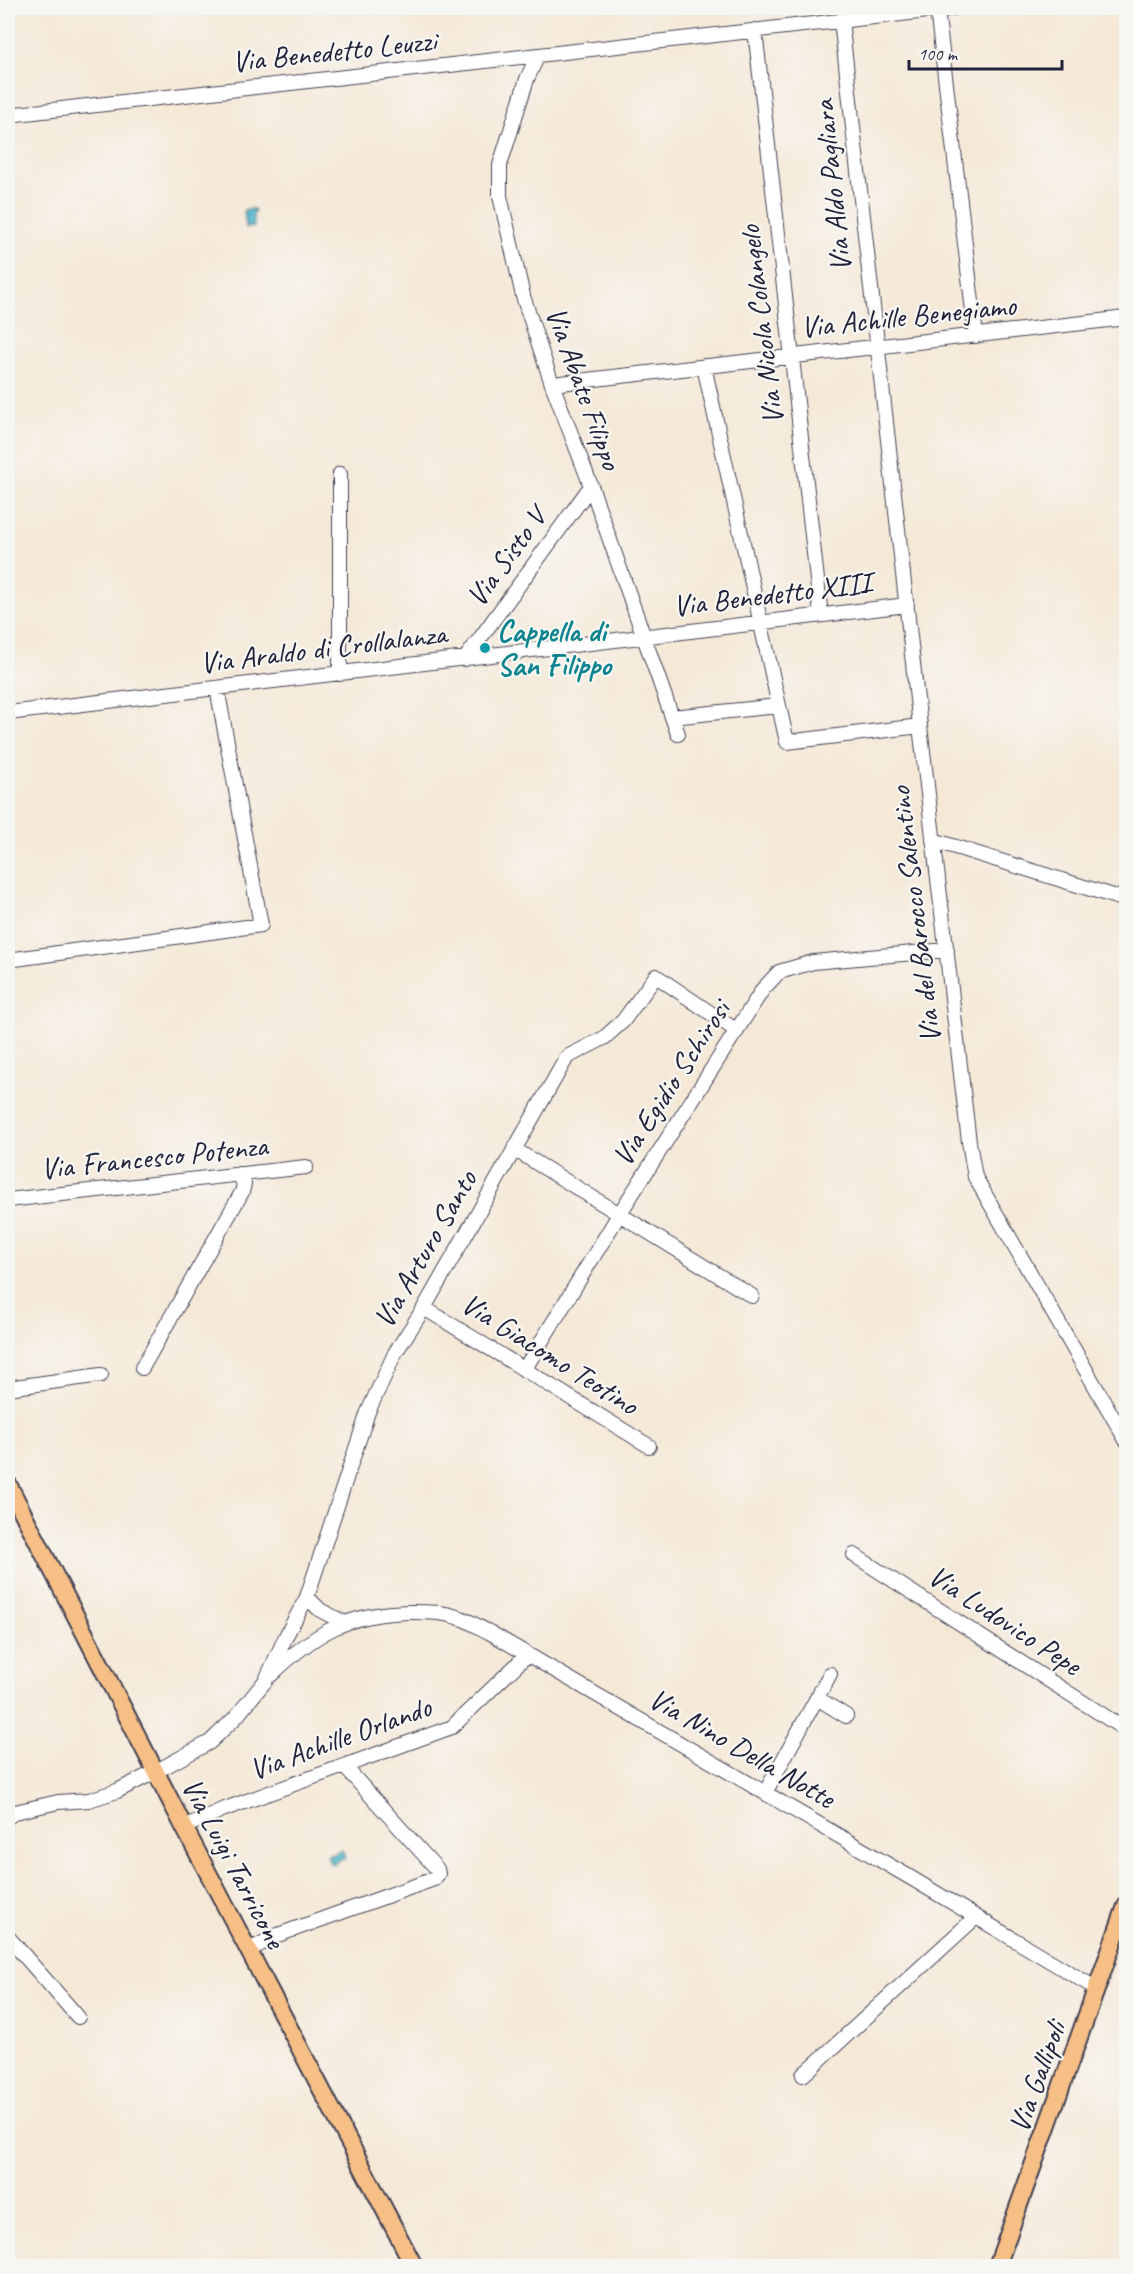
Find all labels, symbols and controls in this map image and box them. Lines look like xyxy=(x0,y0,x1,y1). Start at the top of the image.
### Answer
street label: Via Benedetto Leuzzi xyxy=(230,21,441,81)
scale bar xyxy=(909,33,1062,71)
text: 100 m xyxy=(918,43,959,65)
street label: Via Aldo Pagliara xyxy=(804,96,860,274)
street label: Via Nicola Colangelo xyxy=(730,222,792,427)
street label: Via Achille Benegiamo xyxy=(799,286,1019,346)
street label: Via Abate Filippo xyxy=(537,302,631,476)
street label: Via Sisto V xyxy=(458,496,558,614)
street label: Via Benedetto XIII xyxy=(671,562,879,625)
place label: Cappella di San Filippo xyxy=(497,612,613,684)
street label: Via Araldo di Crollalanza xyxy=(198,614,451,682)
marker: Cappella di San Filippo xyxy=(478,641,492,655)
street label: Via del Barocco Salentino xyxy=(880,783,950,1045)
street label: Via Egidio Schirosi xyxy=(603,990,740,1173)
street label: Via Francesco Potenza xyxy=(39,1126,271,1188)
street label: Via Arturo Santo xyxy=(365,1162,486,1334)
street label: Via Giacomo Teotino xyxy=(454,1284,647,1424)
street label: Via Ludovico Pepe xyxy=(921,1557,1090,1685)
street label: Via Nino Della Notte xyxy=(642,1679,844,1818)
street label: Via Achille Orlando xyxy=(244,1687,437,1788)
street label: Via Luigi Tarricone xyxy=(173,1771,296,1957)
street label: Via Gallipoli xyxy=(999,2013,1076,2138)

